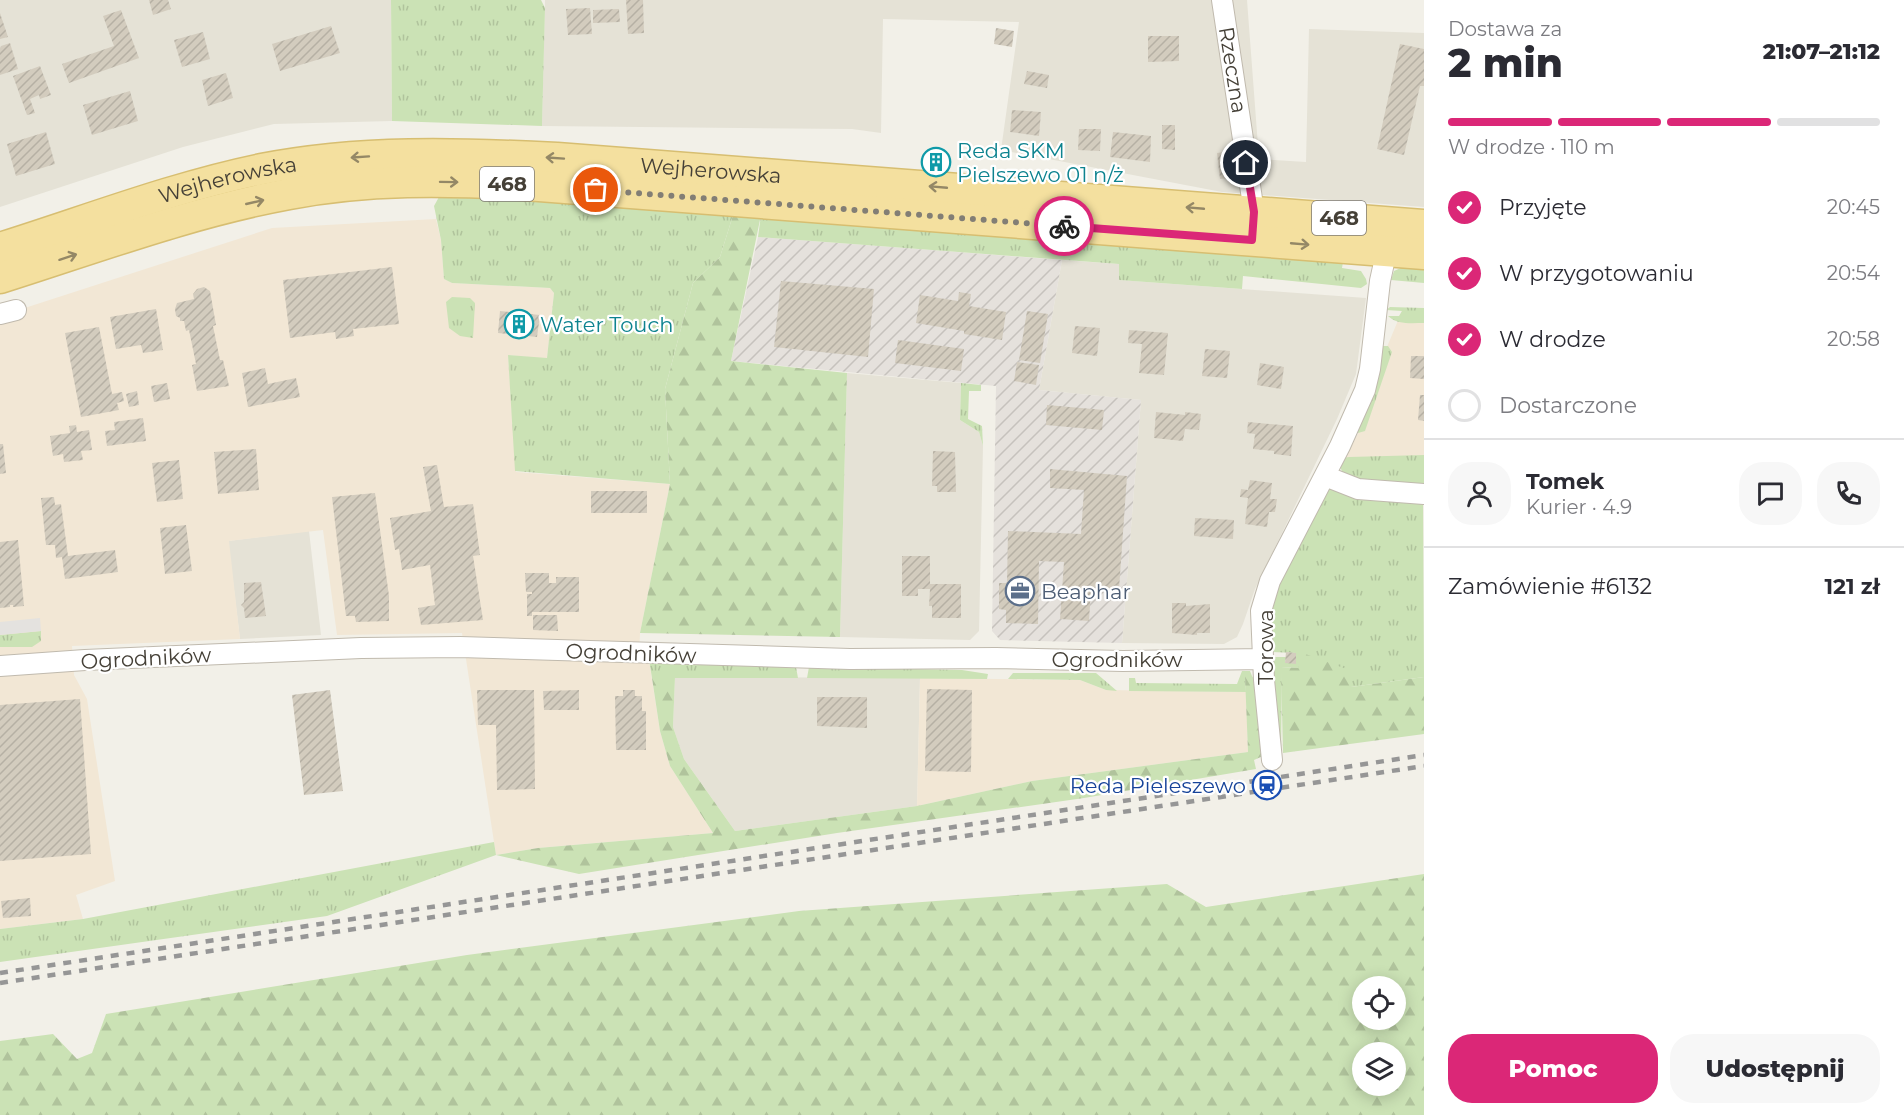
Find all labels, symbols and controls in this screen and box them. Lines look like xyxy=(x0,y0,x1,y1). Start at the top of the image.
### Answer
text: Dostawa za xyxy=(1448,17,1562,41)
street label: Rzeczna xyxy=(1214,25,1252,115)
text: 21:07–21:12 xyxy=(1763,38,1880,65)
text: 2 min xyxy=(1448,39,1563,87)
text: W drodze · 110 m xyxy=(1448,135,1615,159)
pin xyxy=(1220,137,1271,188)
place label: Reda SKM Pielszewo 01 n/ż xyxy=(957,138,1124,187)
building icon: Reda SKM Pielszewo 01 n/ż xyxy=(920,146,952,178)
icon: home xyxy=(1229,146,1262,179)
street label: Wejherowska xyxy=(155,151,298,208)
one-way arrow xyxy=(351,152,371,163)
one-way arrow xyxy=(546,152,566,163)
street label: Wejherowska xyxy=(639,152,782,188)
pin xyxy=(570,164,621,215)
road number: 468 xyxy=(480,167,534,201)
icon: bag xyxy=(579,173,612,206)
one-way arrow xyxy=(438,176,458,188)
one-way arrow xyxy=(929,181,949,192)
icon: check xyxy=(1448,191,1481,224)
text: Przyjęte xyxy=(1499,194,1587,221)
one-way arrow xyxy=(246,195,265,207)
text: 20:45 xyxy=(1827,195,1880,219)
courier xyxy=(1034,196,1094,256)
road number: 468 xyxy=(1312,201,1366,235)
one-way arrow xyxy=(1186,202,1206,213)
icon: bike xyxy=(1048,210,1081,243)
one-way arrow xyxy=(1290,239,1310,250)
one-way arrow xyxy=(58,251,77,262)
icon: check xyxy=(1448,257,1481,290)
text: W przygotowaniu xyxy=(1499,260,1694,287)
text: 20:54 xyxy=(1827,261,1880,285)
building icon: Water Touch xyxy=(503,308,535,340)
place label: Water Touch xyxy=(540,312,673,337)
icon: check xyxy=(1448,323,1481,356)
text: W drodze xyxy=(1499,326,1606,353)
text: 20:58 xyxy=(1827,327,1880,351)
text: Dostarczone xyxy=(1499,392,1637,419)
button: person xyxy=(1448,462,1511,525)
button: chat xyxy=(1739,462,1802,525)
button: phone xyxy=(1817,462,1880,525)
text: Tomek xyxy=(1526,468,1604,495)
text: Kurier · 4.9 xyxy=(1526,495,1632,519)
text: Zamówienie #6132 xyxy=(1448,573,1652,600)
text: 121 zł xyxy=(1824,573,1880,600)
office icon: Beaphar xyxy=(1004,575,1036,607)
place label: Beaphar xyxy=(1041,579,1131,604)
street label: Torowa xyxy=(1253,609,1278,685)
street label: Ogrodników xyxy=(565,638,697,668)
street label: Ogrodników xyxy=(80,642,213,674)
street label: Ogrodników xyxy=(1052,647,1183,672)
station icon: Reda Pieleszewo xyxy=(1251,769,1283,801)
place label: Reda Pieleszewo xyxy=(1070,773,1246,798)
map controls xyxy=(1352,976,1406,1096)
button: locate xyxy=(1352,976,1406,1030)
button: Pomoc xyxy=(1448,1034,1658,1103)
button: Udostępnij xyxy=(1670,1034,1880,1103)
button: layers xyxy=(1352,1042,1406,1096)

